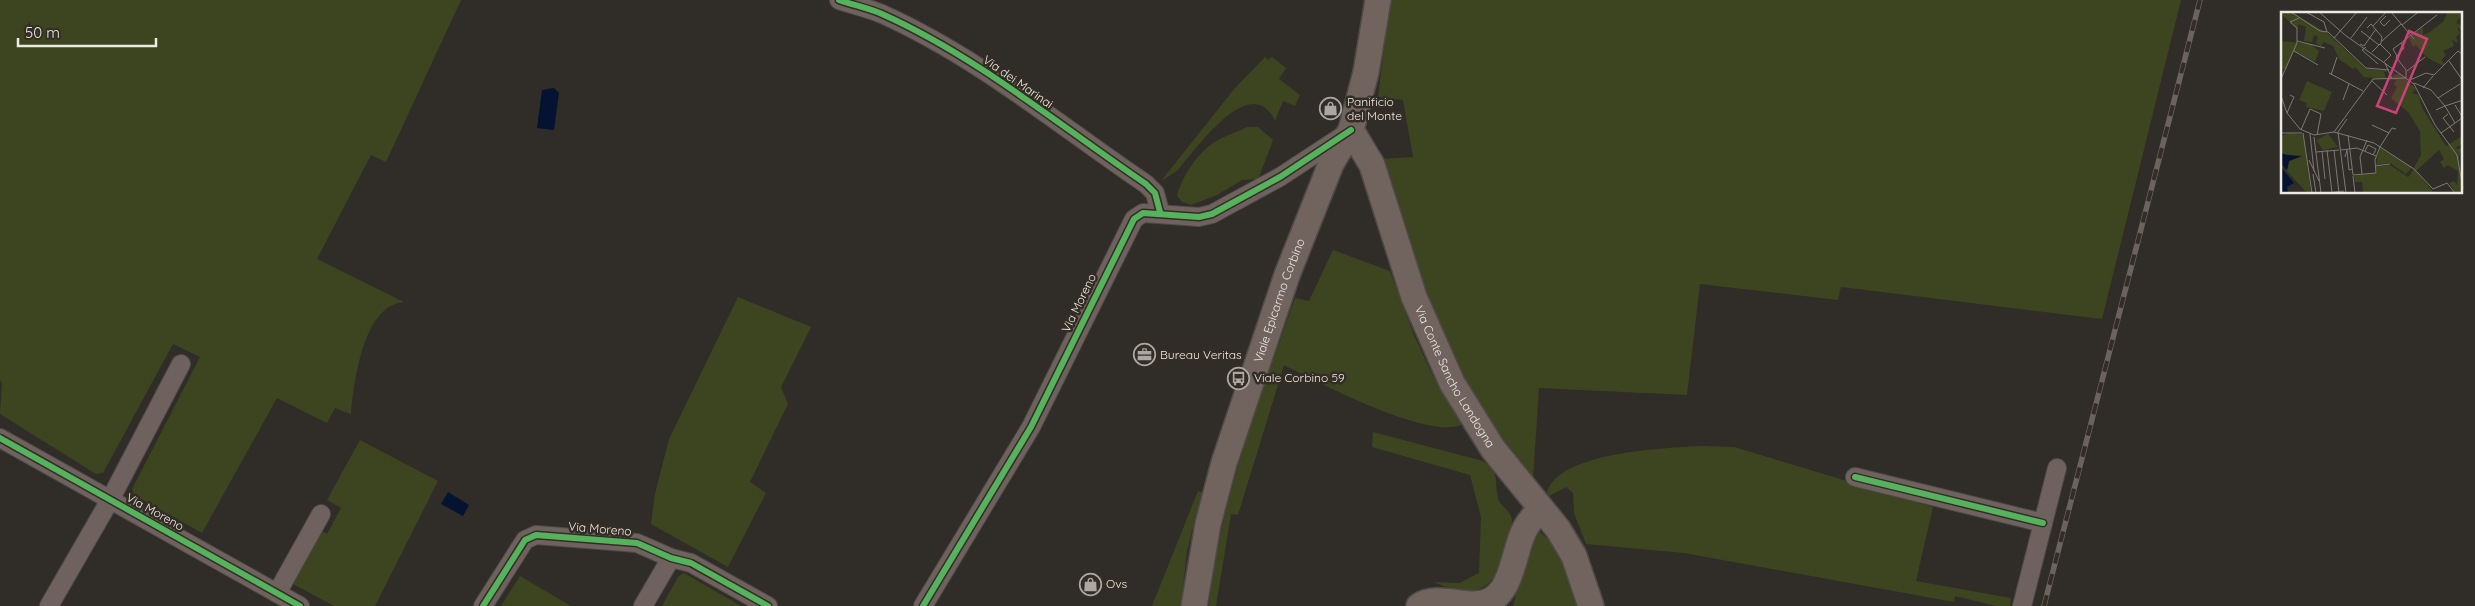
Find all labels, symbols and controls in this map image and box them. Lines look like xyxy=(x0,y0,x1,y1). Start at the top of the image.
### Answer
inset map xyxy=(2281,12,2462,194)
scale bar xyxy=(18,15,155,47)
text: 50 m xyxy=(25,23,60,42)
street label: Via dei Marinai xyxy=(980,52,1056,111)
place label: Panificio del Monte xyxy=(1347,94,1402,123)
shop icon: Panificio del Monte xyxy=(1319,97,1343,121)
street label: Viale Epicarmo Corbino xyxy=(1250,236,1308,364)
street label: Via Moreno xyxy=(1058,271,1099,335)
street label: Via Conte Sancho Landogna xyxy=(1412,303,1498,450)
office icon: Bureau Veritas xyxy=(1132,343,1156,367)
place label: Bureau Veritas xyxy=(1160,347,1242,362)
bus stop icon: Viale Corbino 59 xyxy=(1226,366,1250,390)
place label: Viale Corbino 59 xyxy=(1254,370,1345,385)
street label: Via Moreno xyxy=(124,490,187,534)
street label: Via Moreno xyxy=(568,518,632,539)
shop icon: Ovs xyxy=(1078,572,1102,596)
place label: Ovs xyxy=(1106,576,1127,591)

